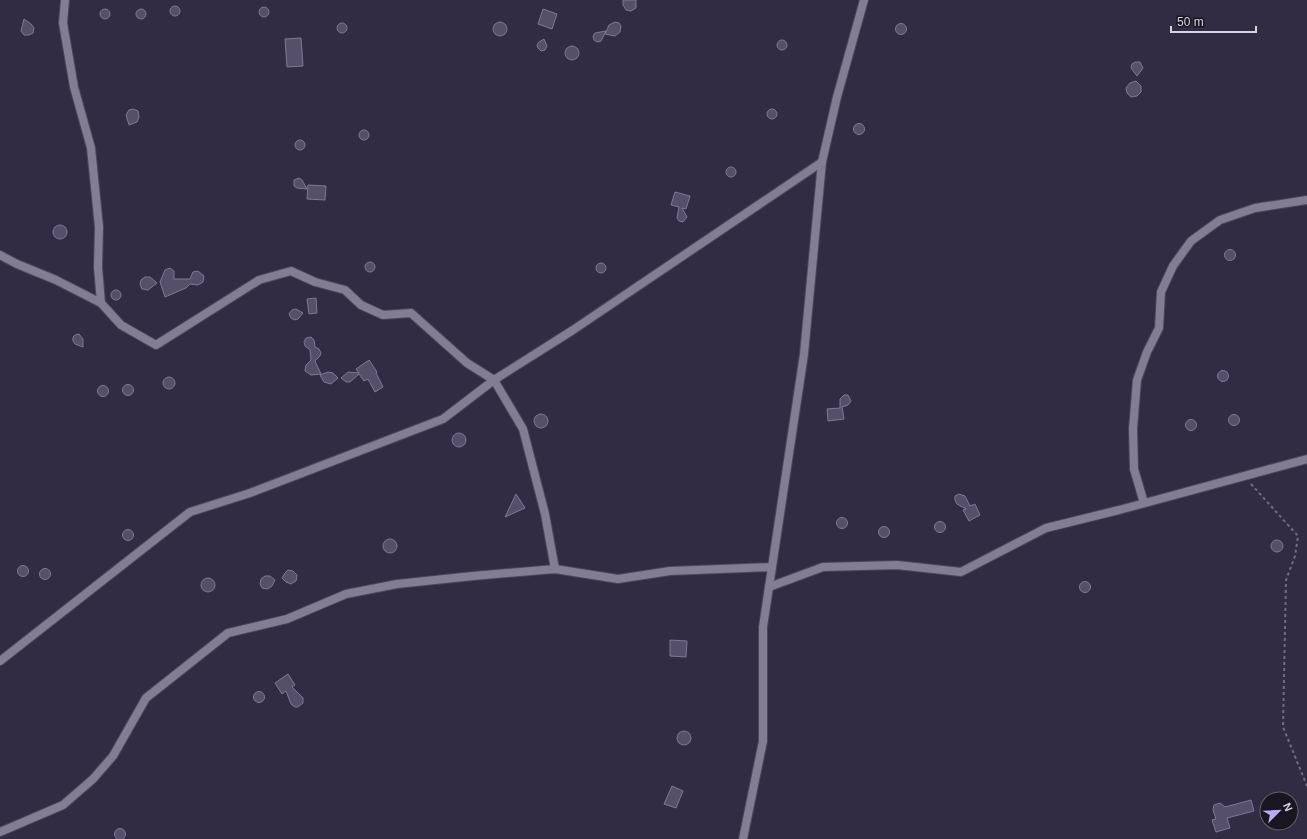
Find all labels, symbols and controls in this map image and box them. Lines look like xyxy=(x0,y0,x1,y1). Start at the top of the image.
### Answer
scale bar xyxy=(1171,8,1256,34)
text: 50 m xyxy=(1177,15,1204,29)
north arrow xyxy=(1259,791,1299,831)
text: N xyxy=(1281,801,1295,813)

